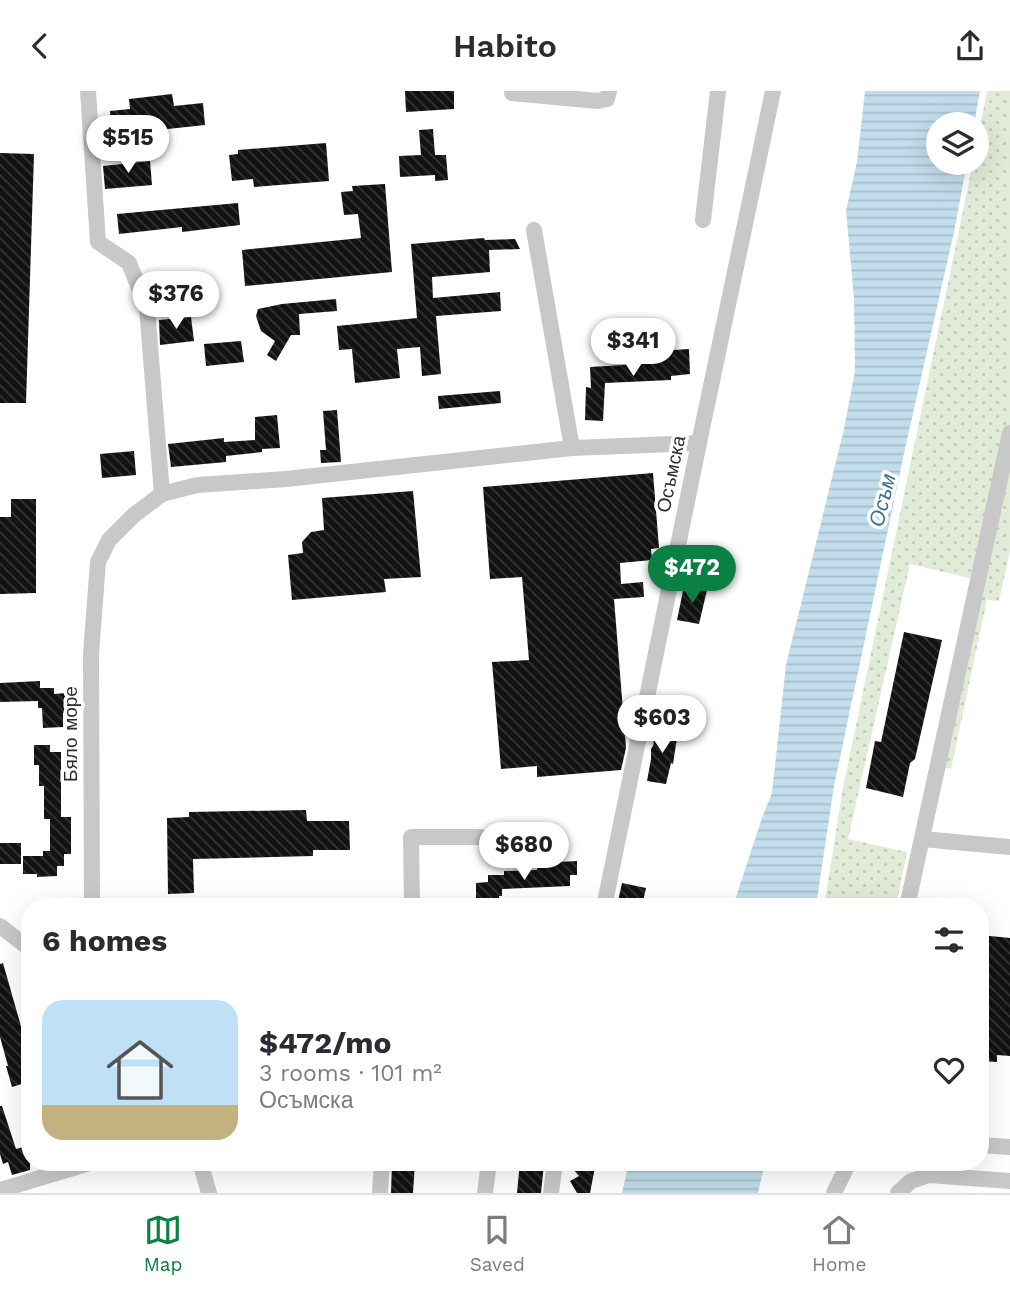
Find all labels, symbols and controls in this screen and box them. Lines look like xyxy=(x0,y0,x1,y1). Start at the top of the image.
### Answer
icon: back xyxy=(21,27,59,65)
text: Habito xyxy=(453,27,557,65)
icon: share xyxy=(951,27,989,65)
map controls xyxy=(926,112,989,175)
button: layers xyxy=(926,112,989,175)
pin: $515 xyxy=(87,115,169,175)
text: $515 xyxy=(102,124,154,151)
pin: $376 xyxy=(135,271,217,331)
text: $376 xyxy=(148,280,204,307)
pin: $341 xyxy=(592,319,674,378)
text: $341 xyxy=(607,327,659,354)
street label: Осъмска xyxy=(652,433,690,515)
water label: Осъм xyxy=(863,471,901,529)
pin: $472 xyxy=(651,545,733,605)
text: $472 xyxy=(664,554,720,581)
street label: Бяло море xyxy=(59,686,82,782)
pin: $603 xyxy=(621,695,703,755)
text: $603 xyxy=(633,704,691,731)
pin: $680 xyxy=(483,823,565,882)
text: $680 xyxy=(495,831,553,858)
icon: filters xyxy=(930,921,968,959)
text: 6 homes xyxy=(42,923,167,958)
text: $472/mo xyxy=(259,1025,391,1060)
icon: home xyxy=(98,1028,182,1112)
icon: heart xyxy=(930,1051,968,1089)
text: 3 rooms · 101 m² xyxy=(259,1060,442,1087)
text: Осъмска xyxy=(259,1087,353,1114)
tab: Map xyxy=(144,1211,182,1276)
tab: Saved xyxy=(470,1211,525,1276)
tab: Home xyxy=(812,1211,866,1276)

